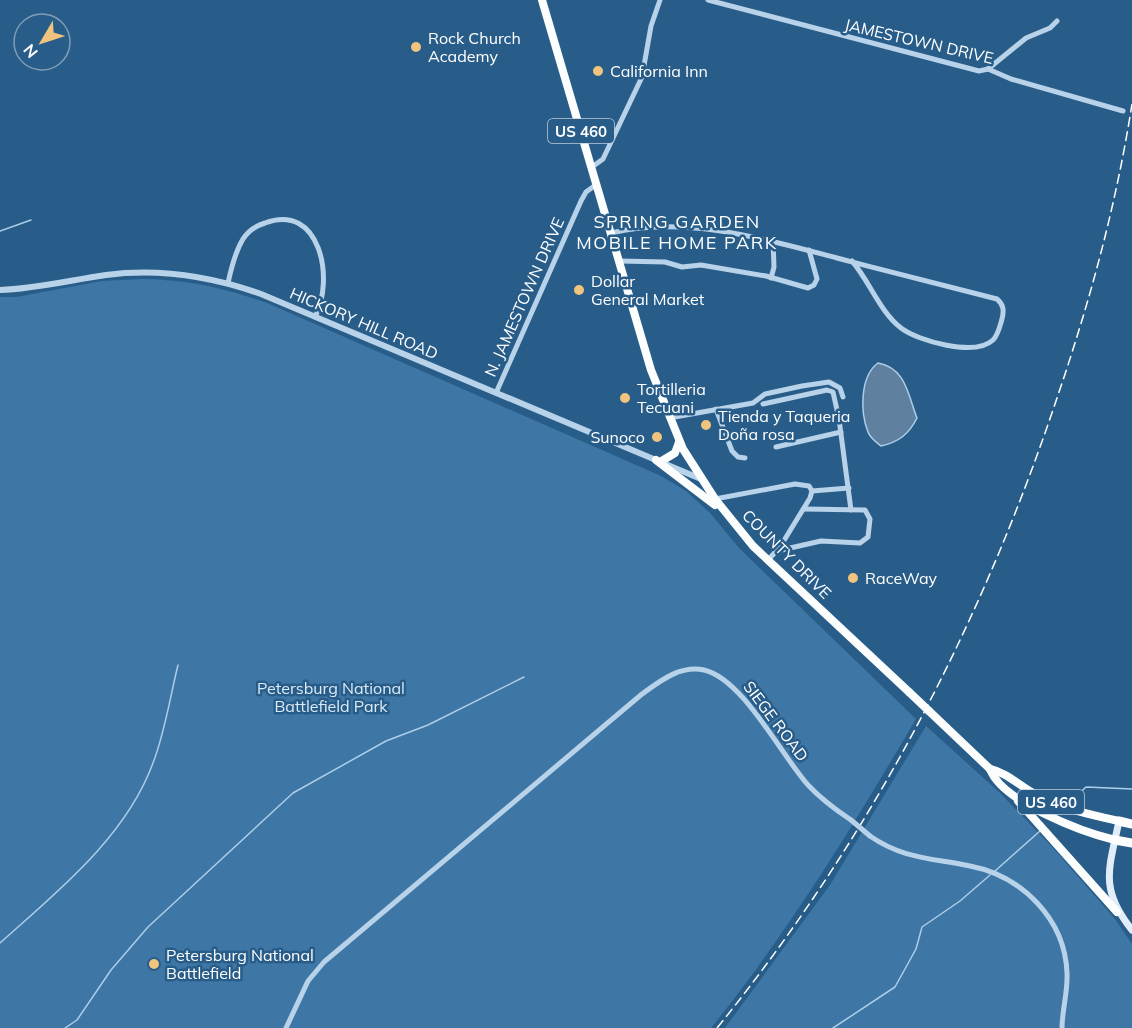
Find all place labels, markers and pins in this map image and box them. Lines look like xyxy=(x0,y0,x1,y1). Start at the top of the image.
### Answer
place label: Rock Church Academy xyxy=(428,28,521,66)
marker: Rock Church Academy xyxy=(409,40,423,54)
place label: California Inn xyxy=(610,61,708,81)
marker: California Inn xyxy=(591,64,605,78)
place label: Dollar General Market xyxy=(591,271,705,309)
marker: Dollar General Market xyxy=(572,283,586,297)
place label: Tortilleria Tecuani xyxy=(637,379,706,417)
marker: Tortilleria Tecuani xyxy=(618,391,632,405)
place label: Tienda y Taqueria Doña rosa xyxy=(718,406,850,444)
marker: Tienda y Taqueria Doña rosa xyxy=(699,418,713,432)
place label: Sunoco xyxy=(590,427,645,447)
marker: Sunoco xyxy=(650,430,664,444)
place label: RaceWay xyxy=(865,568,938,588)
marker: RaceWay xyxy=(846,571,860,585)
place label: Petersburg National Battlefield xyxy=(166,945,314,983)
marker: Petersburg National Battlefield xyxy=(147,957,161,971)

